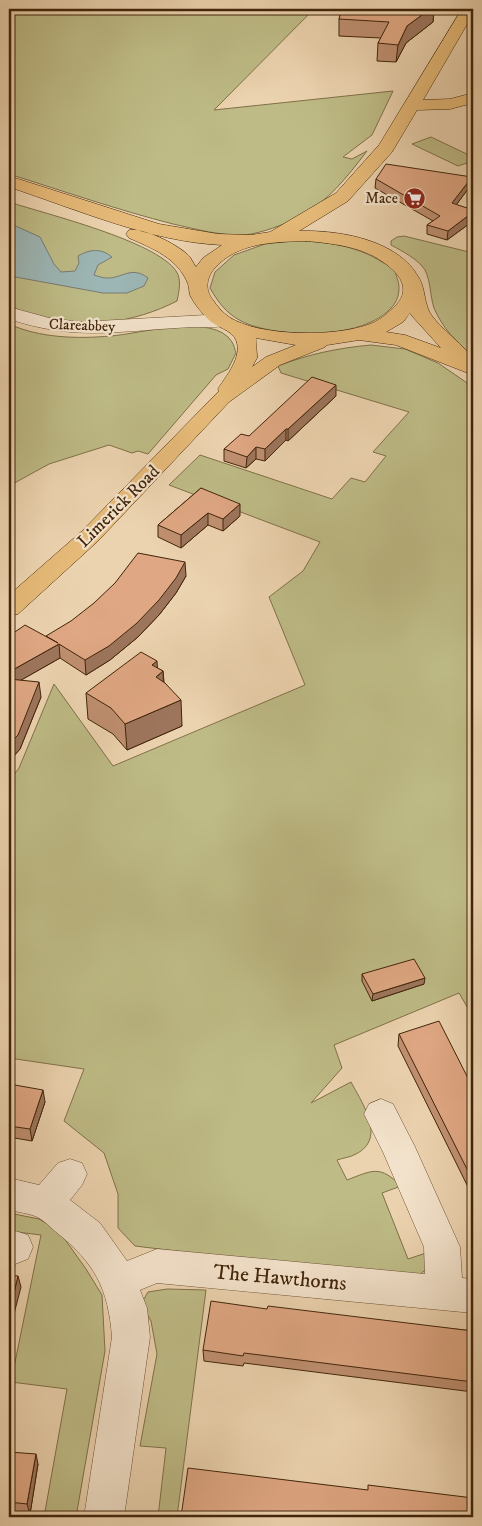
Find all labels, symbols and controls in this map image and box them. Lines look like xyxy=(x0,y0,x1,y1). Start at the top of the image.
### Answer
supermarket icon: Mace xyxy=(402,186,426,210)
place label: Mace xyxy=(365,189,398,208)
street label: Clareabbey xyxy=(48,315,116,336)
street label: Limerick Road xyxy=(73,461,165,553)
street label: The Hawthorns xyxy=(212,1259,348,1297)

